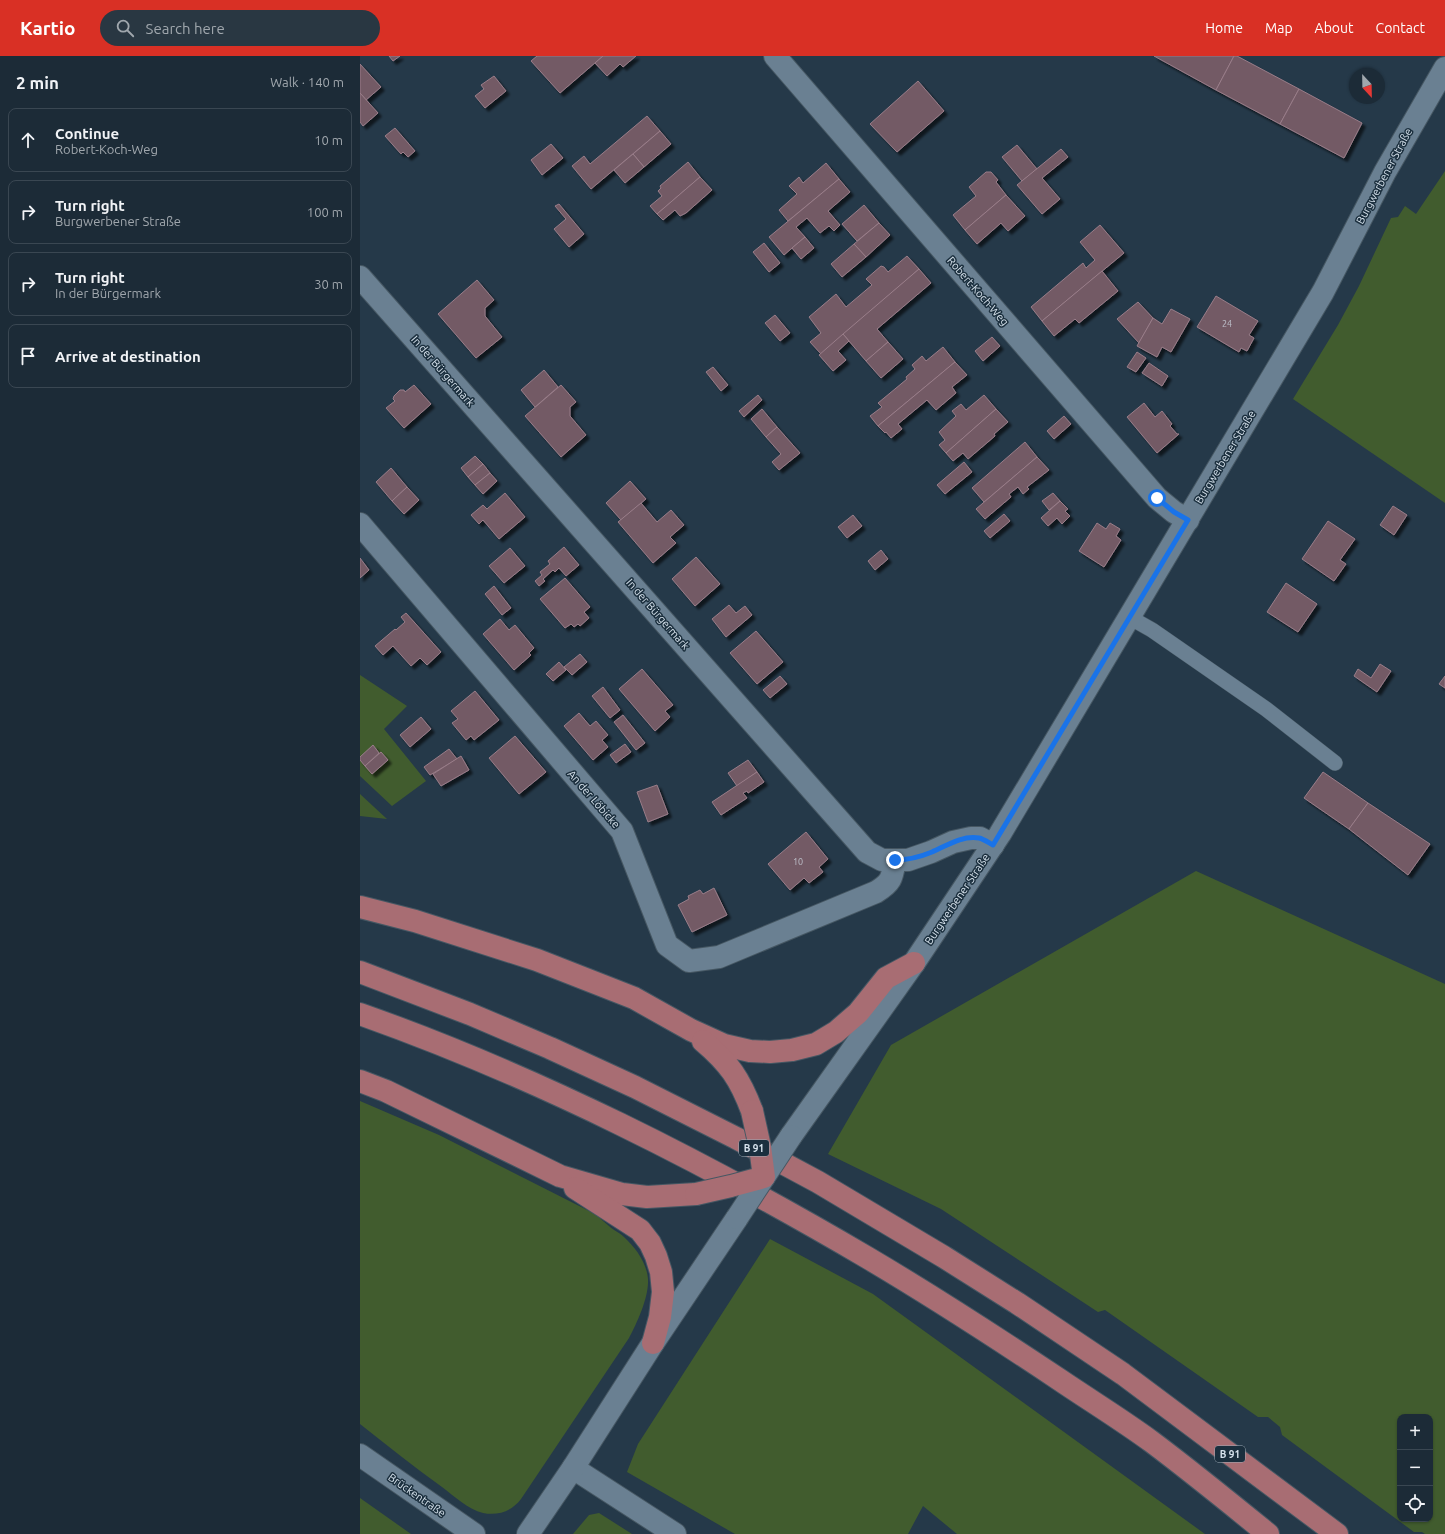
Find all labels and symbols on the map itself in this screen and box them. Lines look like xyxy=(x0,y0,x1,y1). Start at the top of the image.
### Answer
north arrow xyxy=(1349,68,1385,104)
street label: Burgwerbener Straße xyxy=(1354,126,1414,226)
street label: Robert-Koch-Weg xyxy=(945,254,1011,328)
house number: 24 xyxy=(1222,319,1232,329)
street label: In der Bürgermark xyxy=(409,333,477,409)
street label: Burgwerbener Straße xyxy=(1192,408,1258,506)
route start xyxy=(1148,489,1166,507)
street label: In der Bürgermark xyxy=(624,576,692,652)
street label: An der Löbicke xyxy=(566,768,622,830)
route end xyxy=(886,851,904,869)
street label: Burgwerbener Straße xyxy=(922,851,992,947)
house number: 10 xyxy=(793,857,803,867)
road number: B 91 xyxy=(739,1140,769,1156)
road number: B 91 xyxy=(1215,1446,1245,1462)
street label: Brückentraße xyxy=(386,1471,448,1519)

